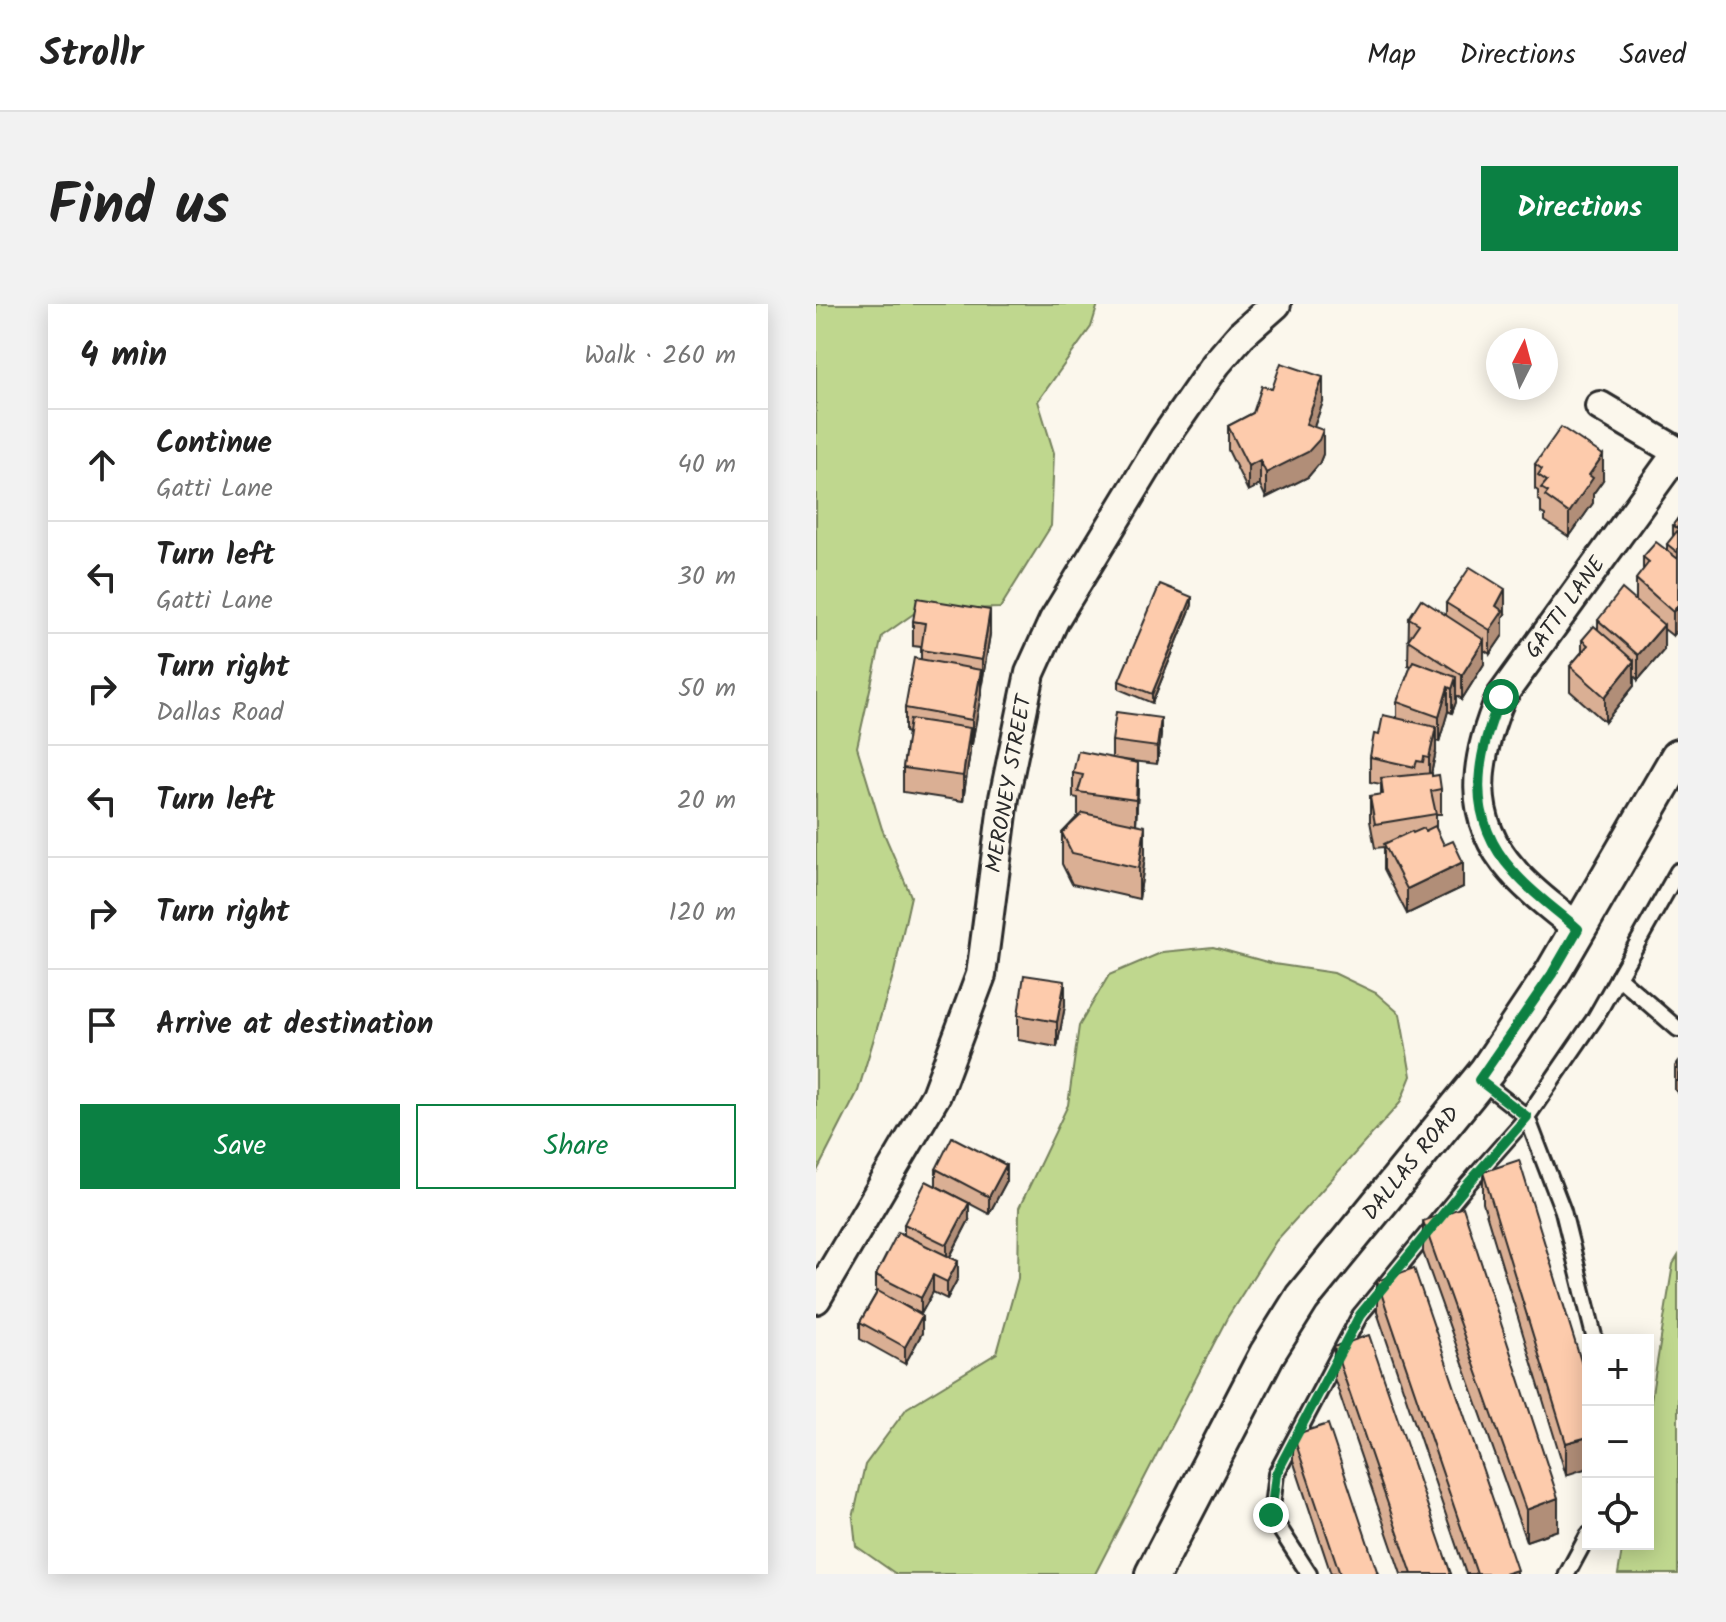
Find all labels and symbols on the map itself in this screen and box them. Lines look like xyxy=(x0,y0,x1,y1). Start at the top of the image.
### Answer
north arrow xyxy=(1486,328,1558,400)
street label: GATTI LANE xyxy=(1517,549,1616,666)
route start xyxy=(1483,679,1519,715)
street label: MERONEY STREET xyxy=(977,690,1043,875)
street label: DALLAS ROAD xyxy=(1355,1099,1469,1229)
route end xyxy=(1253,1497,1289,1533)

